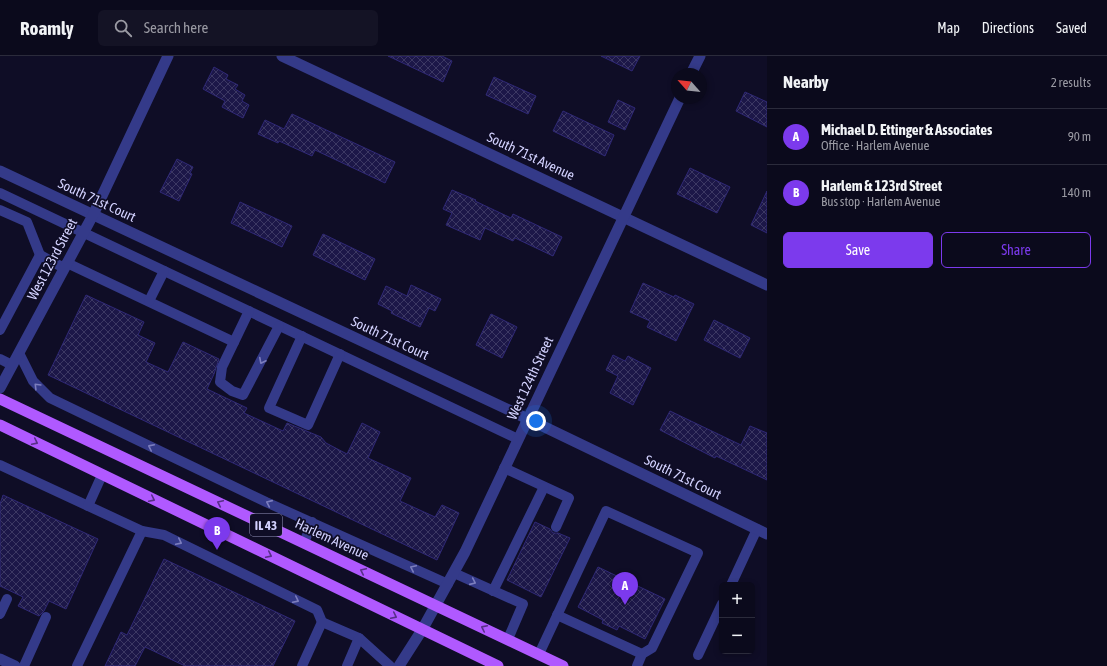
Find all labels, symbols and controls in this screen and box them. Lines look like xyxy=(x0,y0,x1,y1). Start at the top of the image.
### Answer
search box xyxy=(98,10,378,46)
text: Roamly xyxy=(20,17,74,39)
icon: search xyxy=(112,17,134,39)
text: Search here xyxy=(144,19,208,36)
text: Map xyxy=(937,20,960,36)
text: Directions xyxy=(982,20,1034,36)
text: Saved xyxy=(1056,20,1087,36)
north arrow xyxy=(671,68,707,104)
text: Nearby xyxy=(783,72,829,92)
text: 2 results xyxy=(1051,75,1091,90)
text: Michael D. Ettinger & Associates xyxy=(821,121,992,138)
street label: South 71st Avenue xyxy=(485,129,577,183)
text: A xyxy=(793,129,799,144)
text: 90 m xyxy=(1068,129,1091,144)
text: Office · Harlem Avenue xyxy=(821,138,929,153)
street label: South 71st Court xyxy=(56,175,138,225)
text: Harlem & 123rd Street xyxy=(821,177,942,194)
text: B xyxy=(793,185,799,200)
text: 140 m xyxy=(1062,185,1091,200)
text: Bus stop · Harlem Avenue xyxy=(821,194,940,209)
street label: West 123rd Street xyxy=(24,215,80,303)
button: Save xyxy=(783,232,933,268)
button: Share xyxy=(941,232,1091,268)
street label: South 71st Court xyxy=(349,313,431,363)
street label: West 124th Street xyxy=(504,334,556,422)
one-way arrow xyxy=(259,356,267,364)
one-way arrow xyxy=(34,383,42,391)
your location xyxy=(526,411,546,431)
one-way arrow xyxy=(31,437,38,445)
one-way arrow xyxy=(148,444,155,452)
street label: South 71st Court xyxy=(642,451,724,503)
one-way arrow xyxy=(148,494,155,502)
one-way arrow xyxy=(217,500,225,508)
one-way arrow xyxy=(265,500,273,508)
road number: IL 43 xyxy=(250,514,282,536)
street label: Harlem Avenue xyxy=(293,515,371,563)
pin: B xyxy=(204,517,230,550)
one-way arrow xyxy=(175,537,182,545)
one-way arrow xyxy=(265,551,272,558)
one-way arrow xyxy=(409,565,417,573)
one-way arrow xyxy=(360,568,368,576)
pin: A xyxy=(612,572,638,605)
one-way arrow xyxy=(469,577,477,585)
map controls xyxy=(719,582,755,654)
button: + xyxy=(719,582,755,618)
one-way arrow xyxy=(291,595,299,602)
one-way arrow xyxy=(390,611,398,619)
button: − xyxy=(719,618,755,654)
one-way arrow xyxy=(481,625,489,633)

